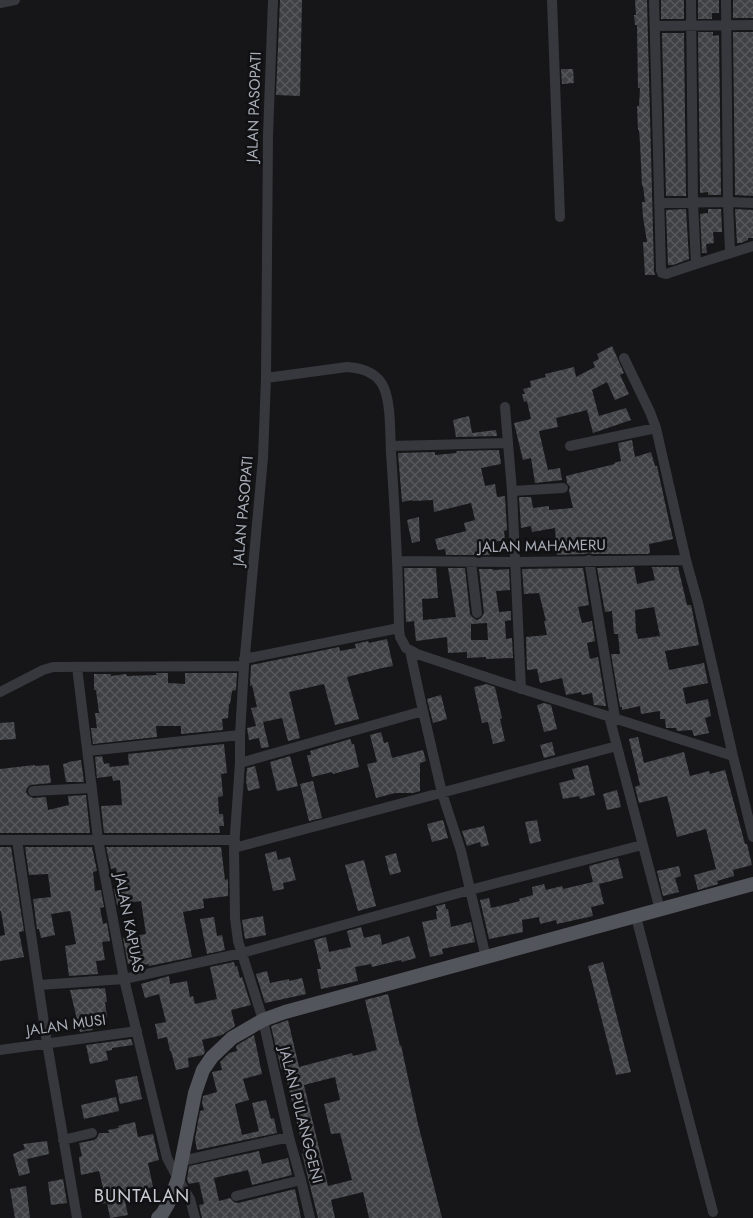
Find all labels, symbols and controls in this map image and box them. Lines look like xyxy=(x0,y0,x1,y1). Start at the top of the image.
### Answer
street label: JALAN PASOPATI xyxy=(241,51,267,165)
street label: JALAN PASOPATI xyxy=(227,455,259,569)
street label: JALAN MAHAMERU xyxy=(476,534,606,558)
street label: JALAN KAPUAS xyxy=(108,869,149,975)
street label: JALAN MUSI xyxy=(23,1009,107,1042)
street label: JALAN PULANGGENI xyxy=(273,1043,329,1186)
district label: BUNTALAN xyxy=(94,1183,190,1209)

